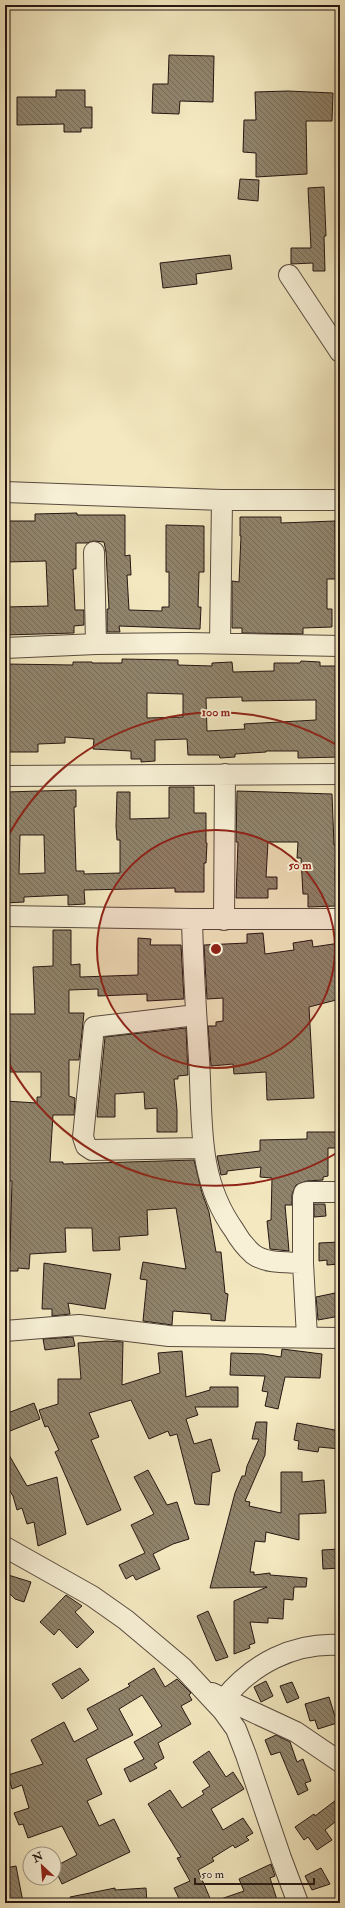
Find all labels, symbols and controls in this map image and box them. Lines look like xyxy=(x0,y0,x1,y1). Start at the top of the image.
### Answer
text: 100 m xyxy=(202,705,231,720)
text: 50 m xyxy=(288,858,312,873)
centre of rings xyxy=(209,942,223,956)
north arrow xyxy=(22,1846,62,1886)
text: N xyxy=(30,1849,46,1866)
scale bar xyxy=(195,1860,314,1886)
text: 50 m xyxy=(201,1867,225,1882)

